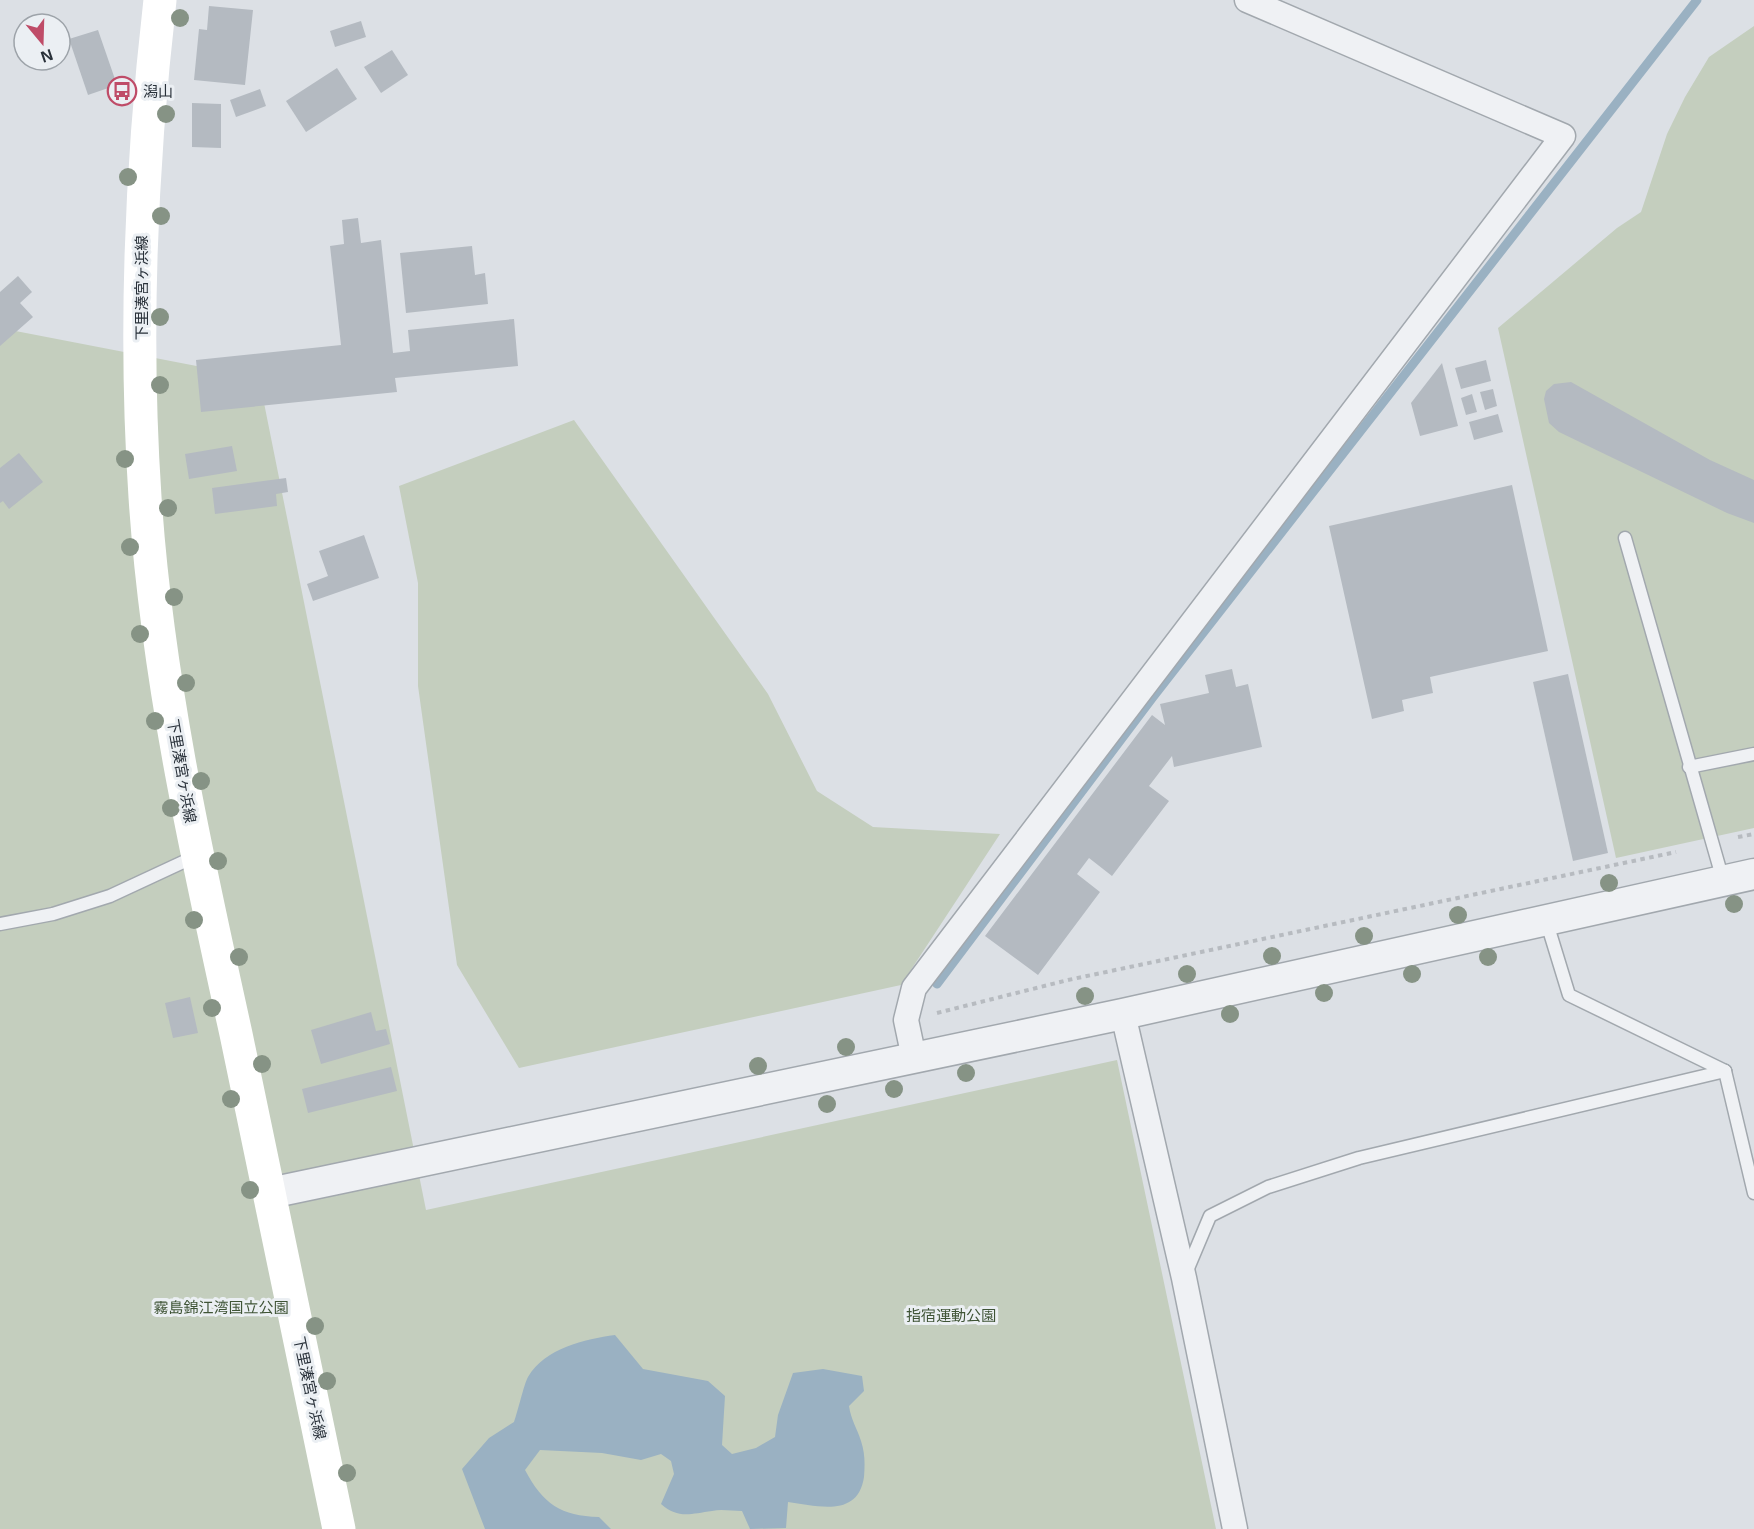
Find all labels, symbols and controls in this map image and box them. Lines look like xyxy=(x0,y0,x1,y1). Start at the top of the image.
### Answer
north arrow xyxy=(12,12,72,72)
text: N xyxy=(38,46,55,66)
bus stop icon: 潟山 xyxy=(106,75,138,107)
place label: 潟山 xyxy=(143,83,173,100)
street label: 下里湊宮ヶ浜線 xyxy=(133,235,150,341)
street label: 下里湊宮ヶ浜線 xyxy=(165,718,199,824)
park label: 霧島錦江湾国立公園 xyxy=(153,1299,289,1316)
park label: 指宿運動公園 xyxy=(906,1307,996,1324)
street label: 下里湊宮ヶ浜線 xyxy=(291,1335,329,1441)

